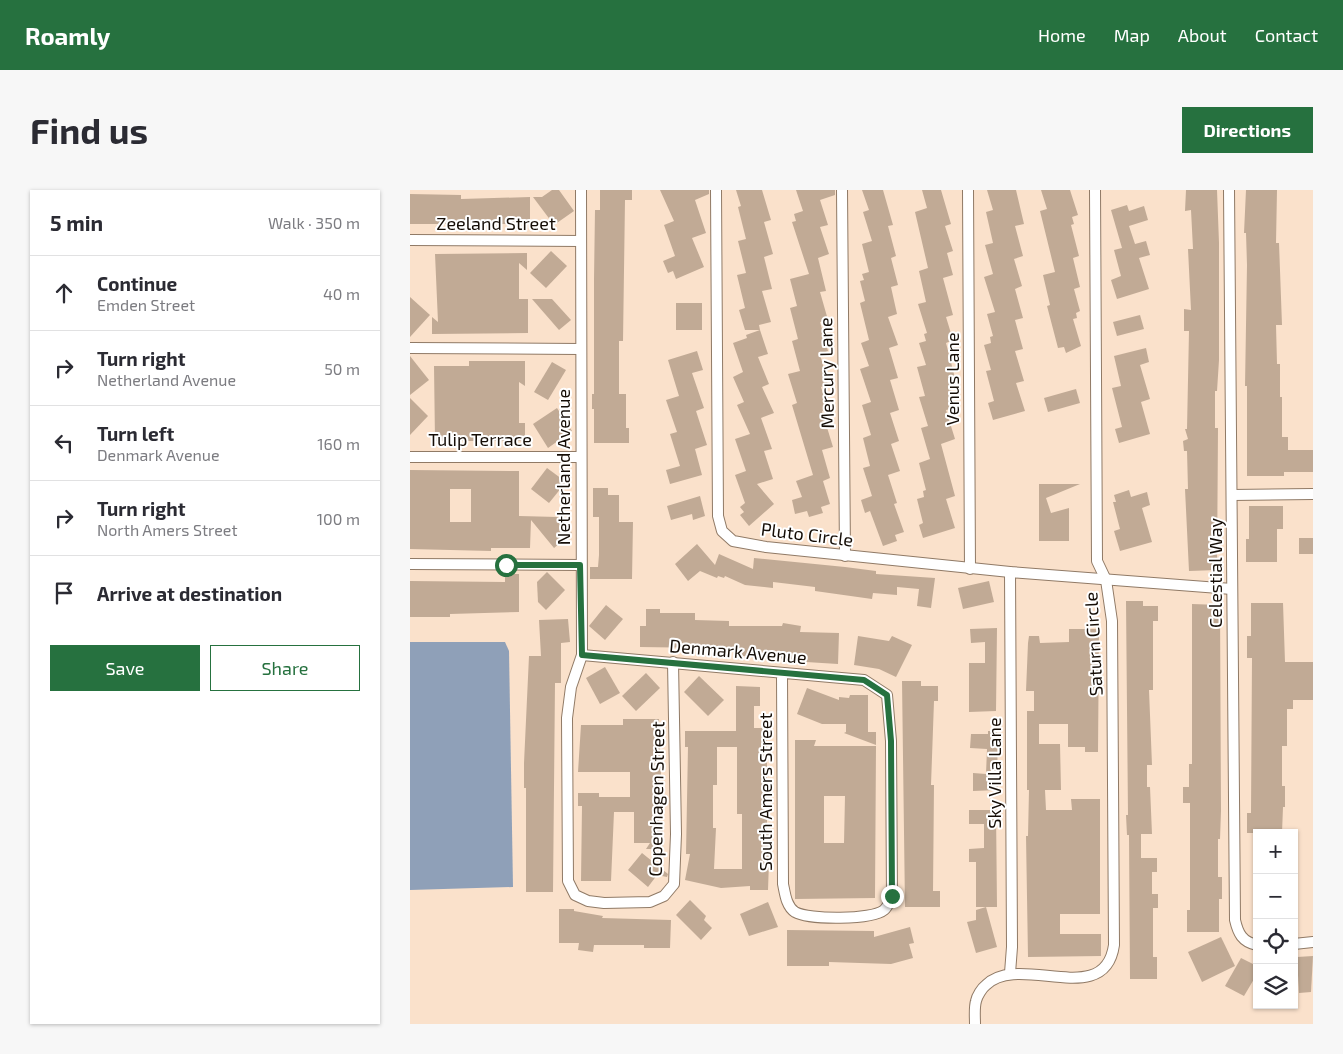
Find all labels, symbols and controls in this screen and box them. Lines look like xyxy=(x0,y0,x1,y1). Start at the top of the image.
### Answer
text: Roamly xyxy=(25,21,110,50)
text: Home xyxy=(1038,24,1086,46)
text: Map xyxy=(1114,24,1150,46)
text: About xyxy=(1178,24,1227,46)
text: Contact xyxy=(1255,24,1318,46)
button: Directions xyxy=(1182,107,1313,153)
text: Find us xyxy=(30,109,148,151)
text: 5 min xyxy=(50,210,103,235)
street label: Zeeland Street xyxy=(436,212,556,234)
text: Walk · 350 m xyxy=(268,213,360,232)
text: Continue xyxy=(97,272,177,295)
icon: ahead xyxy=(50,279,78,307)
text: 40 m xyxy=(323,284,360,303)
text: Emden Street xyxy=(97,295,195,314)
street label: Mercury Lane xyxy=(814,317,838,429)
street label: Venus Lane xyxy=(941,332,963,426)
text: Turn right xyxy=(97,347,185,370)
icon: right xyxy=(50,354,78,382)
text: 50 m xyxy=(324,359,360,378)
text: Netherland Avenue xyxy=(97,370,236,389)
street label: Netherland Avenue xyxy=(552,389,574,545)
text: Turn left xyxy=(97,422,174,445)
street label: Tulip Terrace xyxy=(428,428,532,450)
icon: left xyxy=(50,429,78,457)
text: 160 m xyxy=(317,434,360,453)
text: Denmark Avenue xyxy=(97,445,220,464)
text: Turn right xyxy=(97,497,185,520)
icon: right xyxy=(50,504,78,532)
text: 100 m xyxy=(317,509,360,528)
street label: Pluto Circle xyxy=(760,517,855,551)
street label: Celestial Way xyxy=(1204,517,1226,628)
text: North Amers Street xyxy=(97,520,238,539)
route start xyxy=(495,554,518,577)
icon: arrive xyxy=(50,579,78,607)
text: Arrive at destination xyxy=(97,582,282,605)
street label: Saturn Circle xyxy=(1079,591,1107,697)
street label: Denmark Avenue xyxy=(668,634,808,668)
button: Save xyxy=(50,645,200,691)
button: Share xyxy=(210,645,360,691)
street label: South Amers Street xyxy=(754,713,776,871)
street label: Sky Villa Lane xyxy=(983,717,1005,829)
street label: Copenhagen Street xyxy=(644,721,668,877)
map controls xyxy=(1253,829,1298,1009)
button: + xyxy=(1253,829,1298,874)
button: − xyxy=(1253,874,1298,919)
route end xyxy=(881,885,904,908)
button: locate xyxy=(1253,919,1298,964)
button: layers xyxy=(1253,964,1298,1009)

